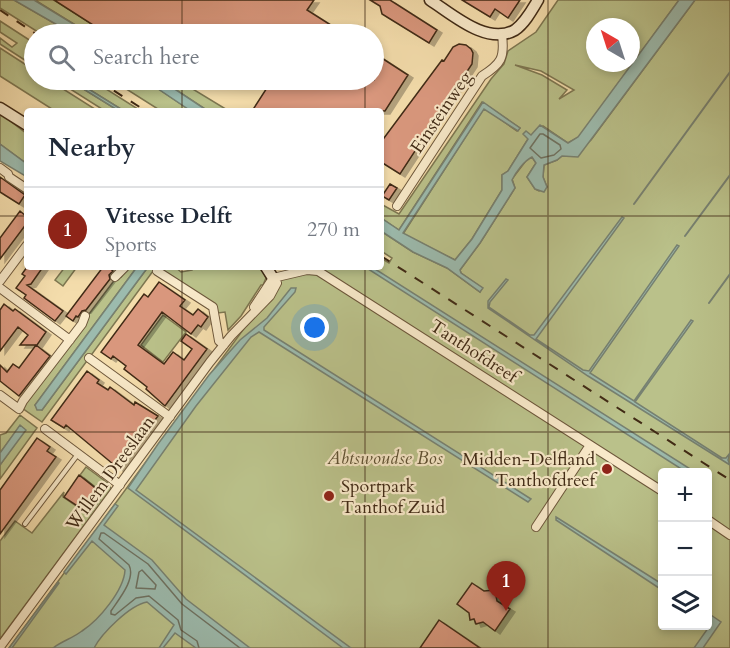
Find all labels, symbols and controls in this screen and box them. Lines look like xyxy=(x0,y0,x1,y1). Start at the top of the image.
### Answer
north arrow xyxy=(586,18,640,72)
search box xyxy=(24,24,384,90)
icon: search xyxy=(45,41,78,74)
text: Search here xyxy=(93,42,200,72)
street label: Einsteinweg xyxy=(405,65,479,158)
text: Nearby xyxy=(48,130,136,165)
text: Vitesse Delft xyxy=(105,201,232,231)
text: 1 xyxy=(62,216,73,243)
text: 270 m xyxy=(307,216,360,243)
text: Sports xyxy=(105,231,157,258)
your location xyxy=(300,313,329,342)
street label: Tanthofdreef xyxy=(425,314,525,391)
street label: Willem Dreeslaan xyxy=(60,410,161,537)
park label: Abtswoudse Bos xyxy=(326,446,443,471)
place label: Midden-Delfland Tanthofdreef xyxy=(462,447,599,493)
marker: Midden-Delfland Tanthofdreef xyxy=(600,462,614,476)
map controls xyxy=(658,468,712,630)
button: + xyxy=(658,468,712,522)
place label: Sportpark Tanthof Zuid xyxy=(341,474,446,520)
marker: Sportpark Tanthof Zuid xyxy=(322,489,336,503)
button: − xyxy=(658,522,712,576)
pin: 1 xyxy=(486,562,526,611)
button: layers xyxy=(658,576,712,630)

